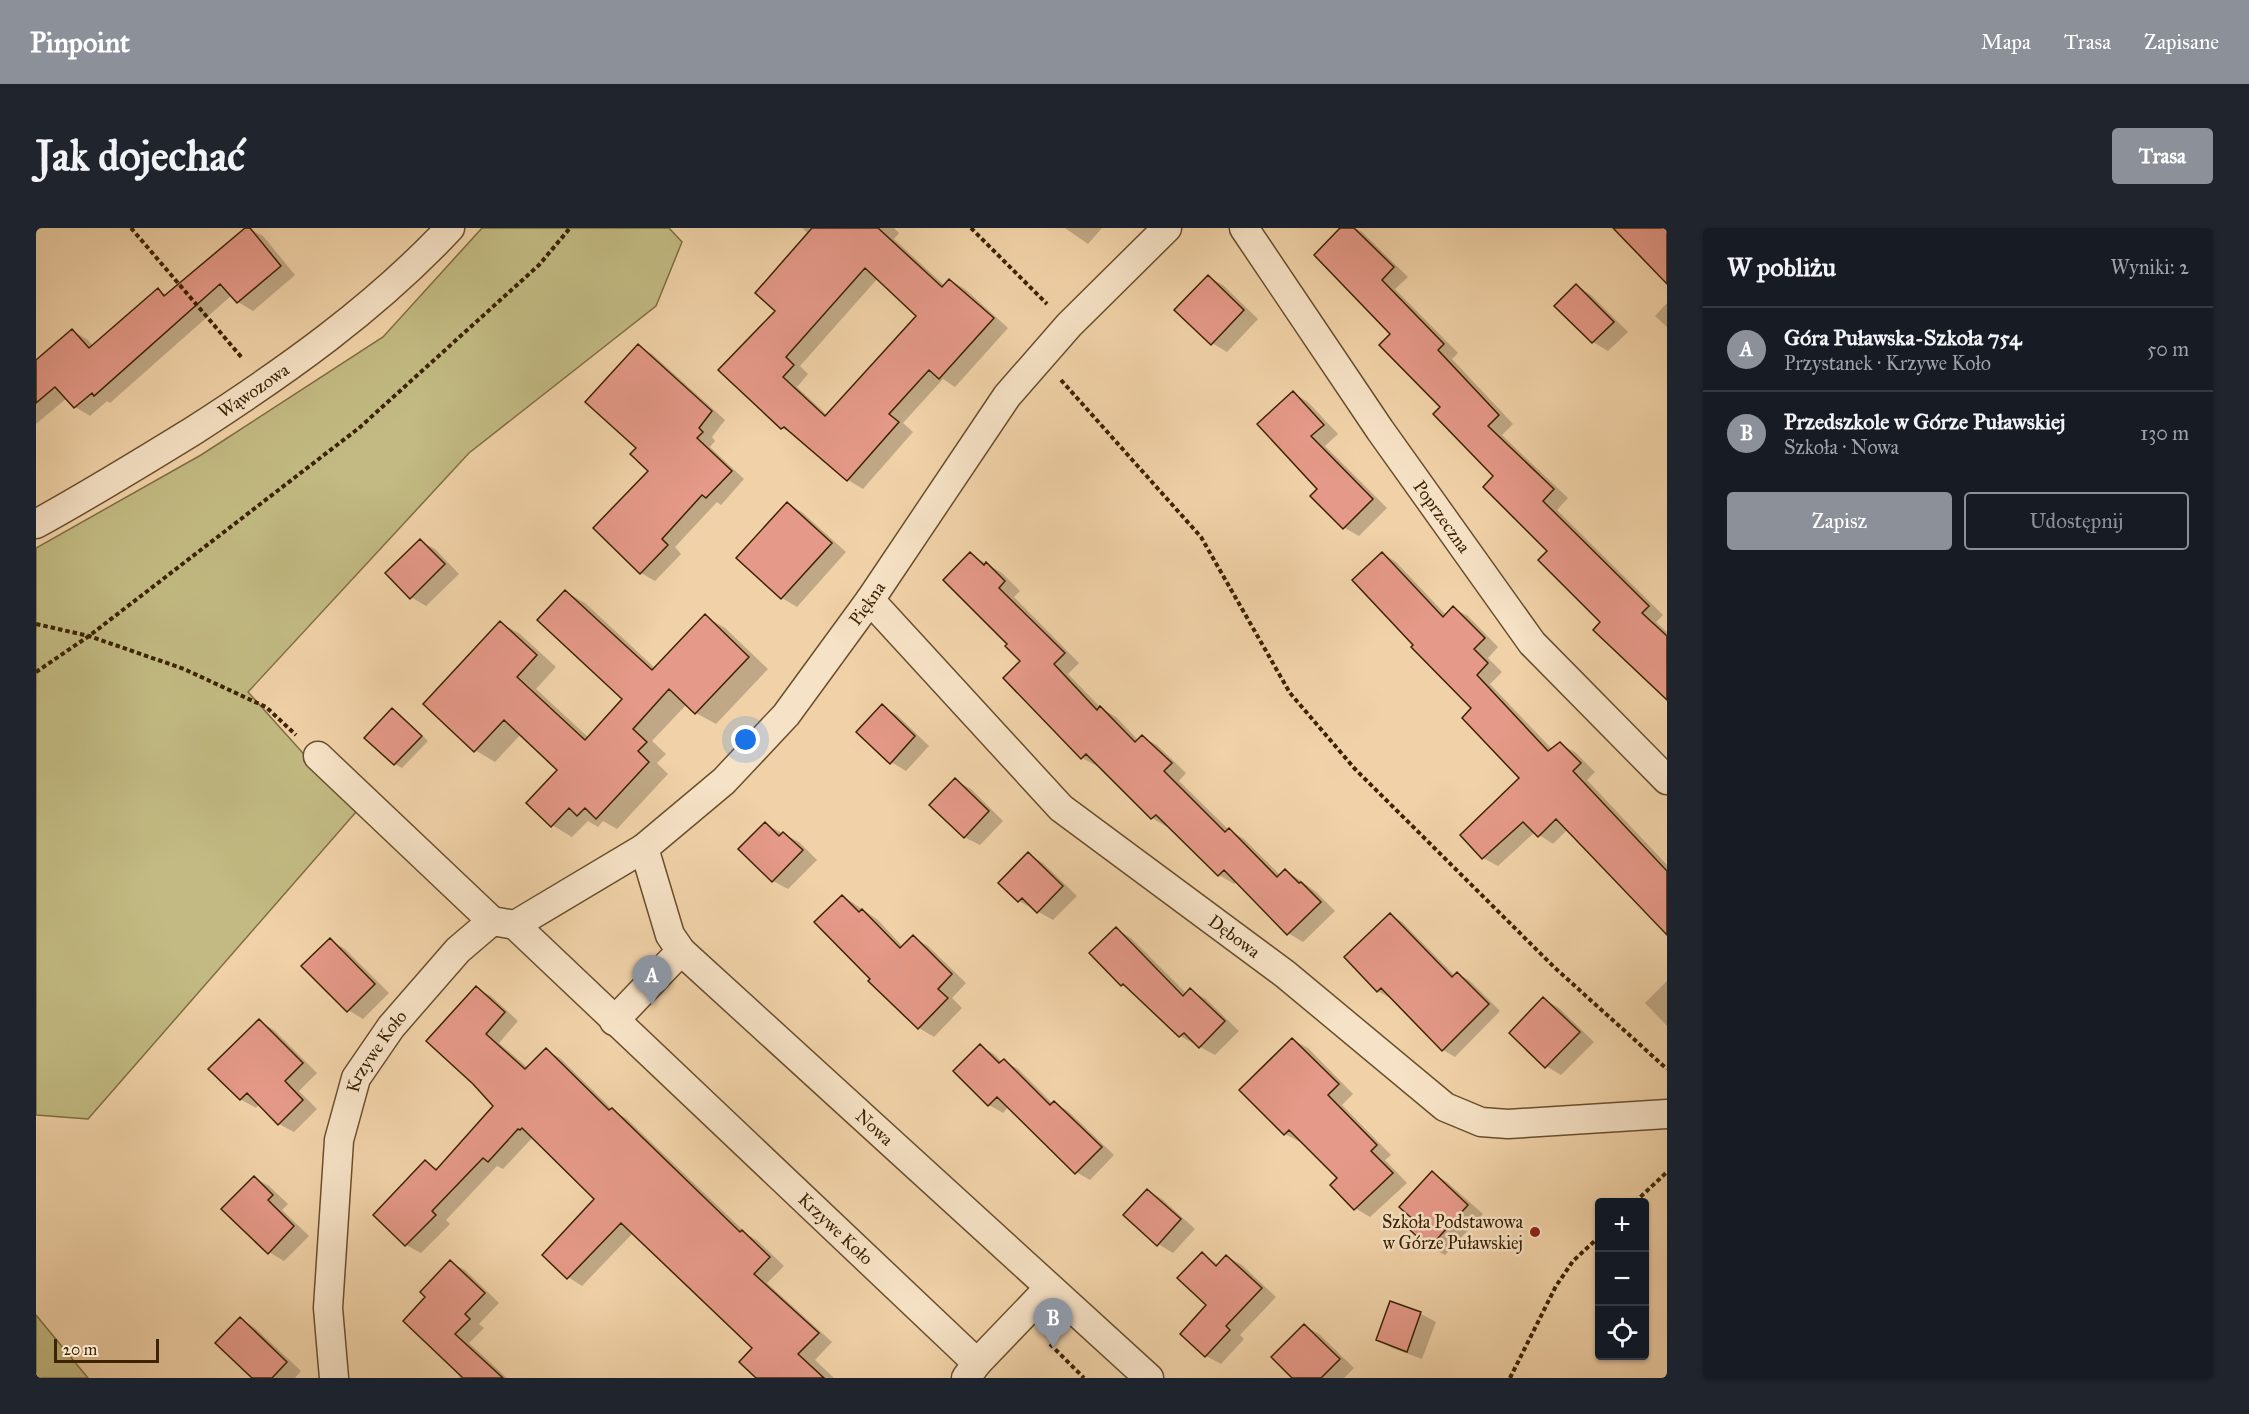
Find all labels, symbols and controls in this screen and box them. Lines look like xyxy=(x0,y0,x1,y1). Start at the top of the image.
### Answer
text: Pinpoint xyxy=(30,25,130,60)
text: Mapa xyxy=(1981,29,2031,55)
text: Trasa xyxy=(2064,29,2111,55)
text: Zapisane xyxy=(2144,29,2219,55)
button: Trasa xyxy=(2112,128,2213,184)
text: Jak dojechać xyxy=(36,130,245,182)
text: W pobliżu xyxy=(1727,251,1836,283)
text: Wyniki: 2 xyxy=(2111,255,2189,279)
text: Góra Puławska-Szkoła 754 xyxy=(1784,324,2021,351)
text: A xyxy=(1740,337,1753,361)
text: 50 m xyxy=(2147,337,2189,361)
text: Przystanek · Krzywe Koło xyxy=(1784,351,1991,375)
street label: Wąwozowa xyxy=(214,359,294,423)
text: Przedszkole w Górze Puławskiej xyxy=(1784,408,2065,435)
text: B xyxy=(1740,421,1753,445)
text: 130 m xyxy=(2140,421,2189,445)
text: Szkoła · Nowa xyxy=(1784,435,1899,459)
street label: Poprzeczna xyxy=(1409,476,1475,558)
button: Zapisz xyxy=(1727,492,1952,550)
button: Udostępnij xyxy=(1964,492,2189,550)
street label: Piękna xyxy=(844,577,890,630)
your location xyxy=(731,725,760,754)
street label: Dębowa xyxy=(1204,910,1265,963)
pin: A xyxy=(632,956,672,1005)
street label: Krzywe Koło xyxy=(342,1006,412,1095)
street label: Nowa xyxy=(851,1105,898,1150)
street label: Krzywe Koło xyxy=(793,1188,878,1270)
map controls xyxy=(1595,1198,1649,1360)
button: + xyxy=(1595,1198,1649,1252)
place label: Szkoła Podstawowa w Górze Puławskiej xyxy=(1382,1211,1523,1254)
marker: Szkoła Podstawowa w Górze Puławskiej xyxy=(1528,1225,1542,1239)
button: − xyxy=(1595,1252,1649,1306)
pin: B xyxy=(1034,1298,1072,1348)
button: locate xyxy=(1595,1306,1649,1360)
scale bar xyxy=(54,1336,159,1364)
text: 20 m xyxy=(63,1340,97,1359)

